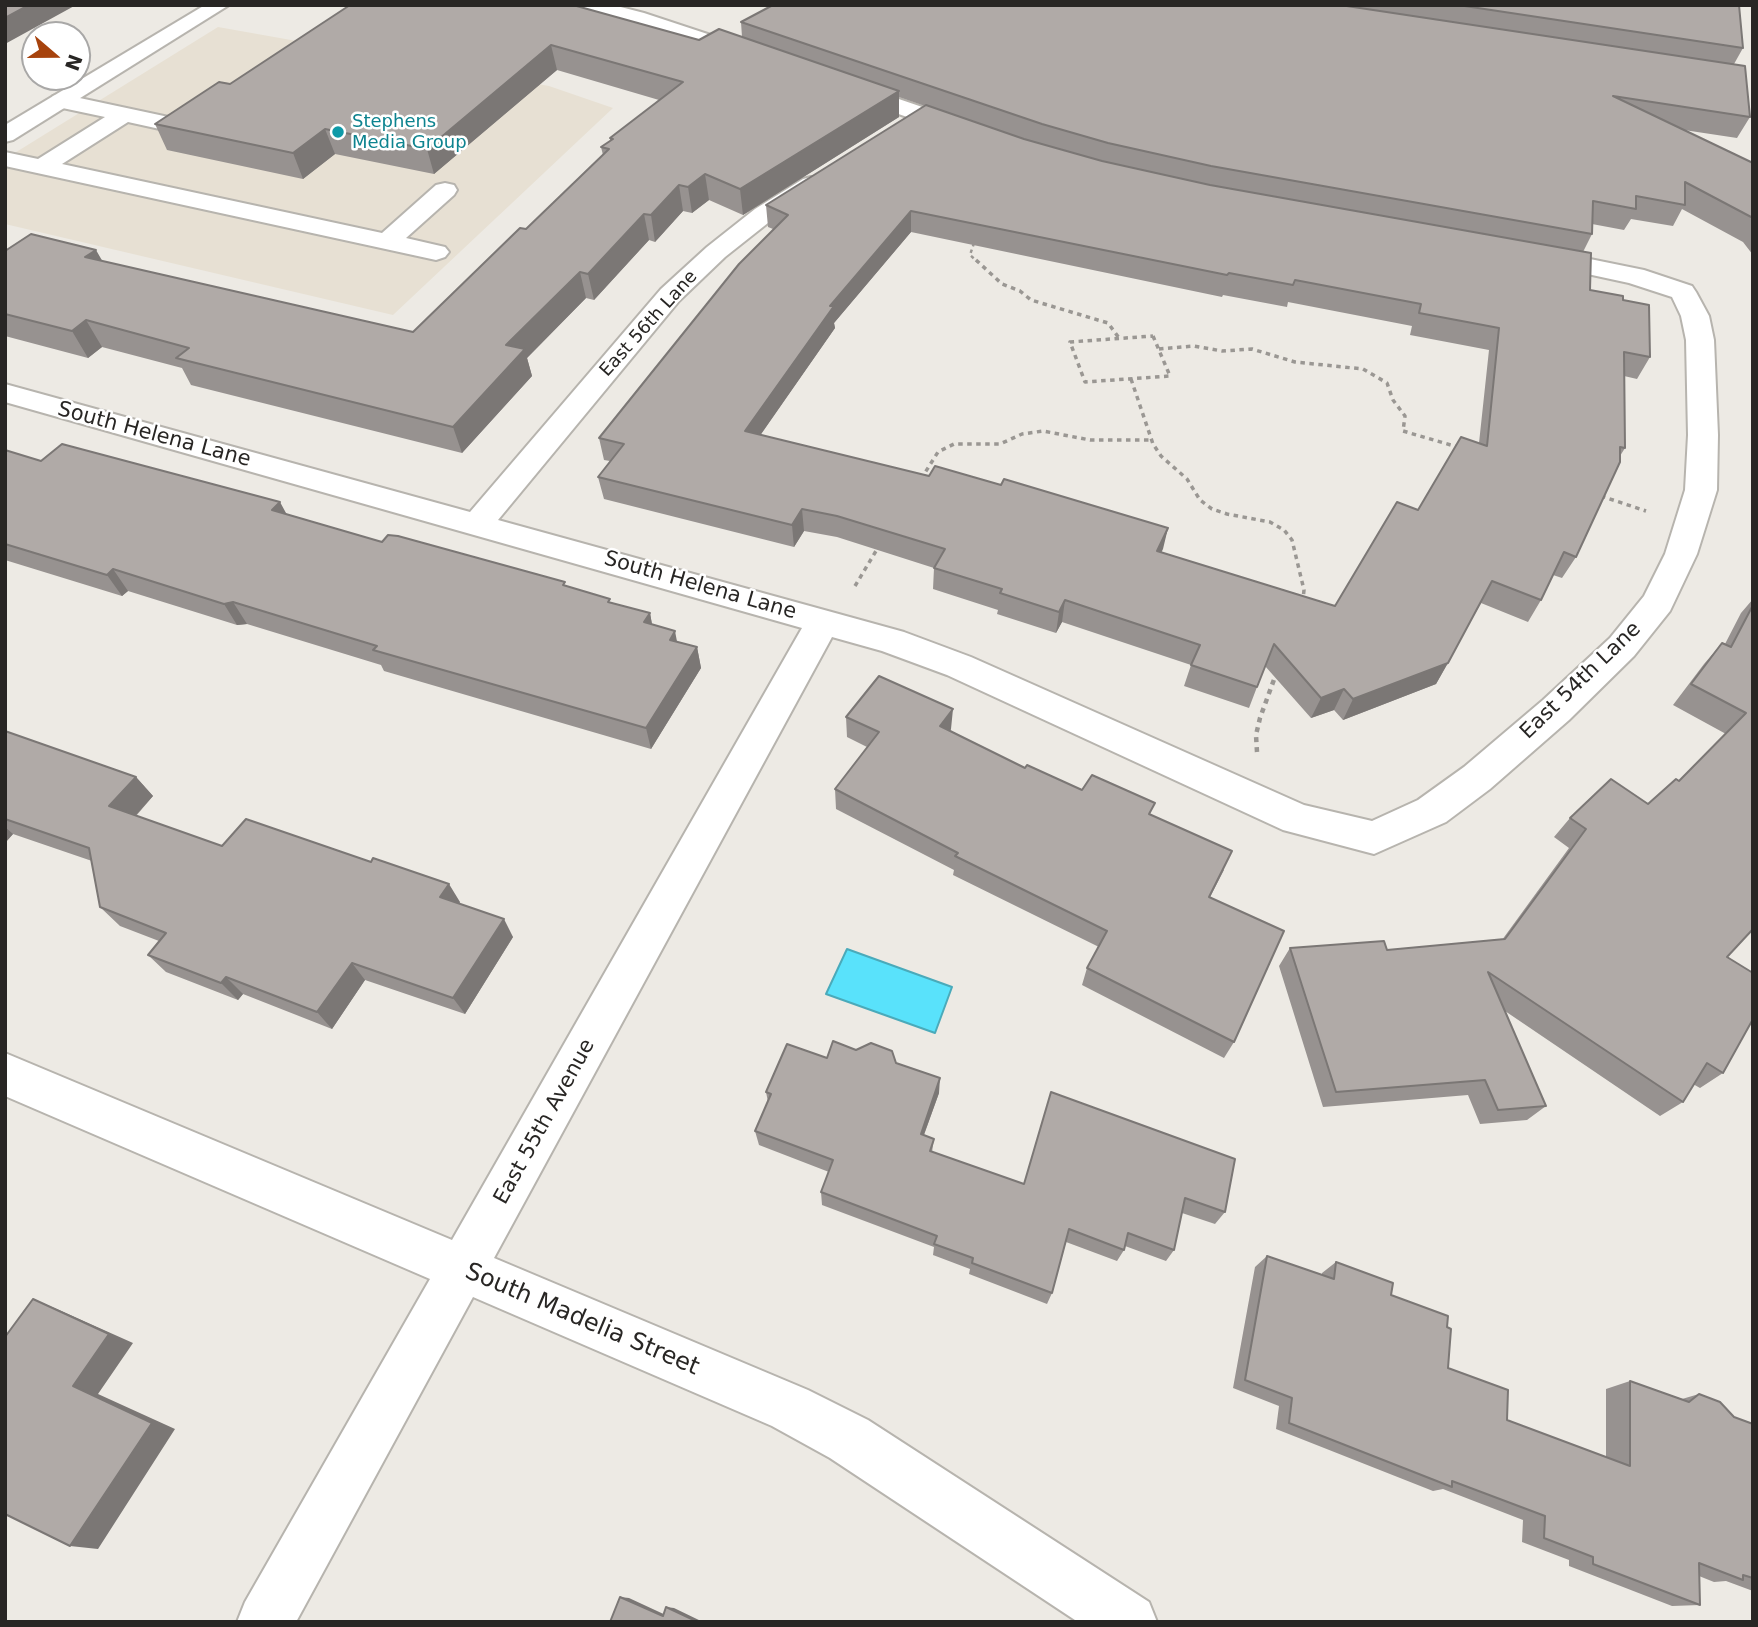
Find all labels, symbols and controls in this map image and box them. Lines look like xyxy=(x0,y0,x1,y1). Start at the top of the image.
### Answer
north arrow xyxy=(21,21,91,91)
text: N xyxy=(61,51,87,74)
place label: Stephens Media Group xyxy=(352,111,467,154)
marker: Stephens Media Group xyxy=(330,124,346,140)
street label: East 56th Lane xyxy=(596,267,702,381)
street label: South Helena Lane xyxy=(55,397,253,473)
street label: South Helena Lane xyxy=(601,546,799,626)
street label: East 54th Lane xyxy=(1516,617,1646,745)
street label: East 55th Avenue xyxy=(489,1035,601,1209)
street label: South Madelia Street xyxy=(461,1258,703,1382)

